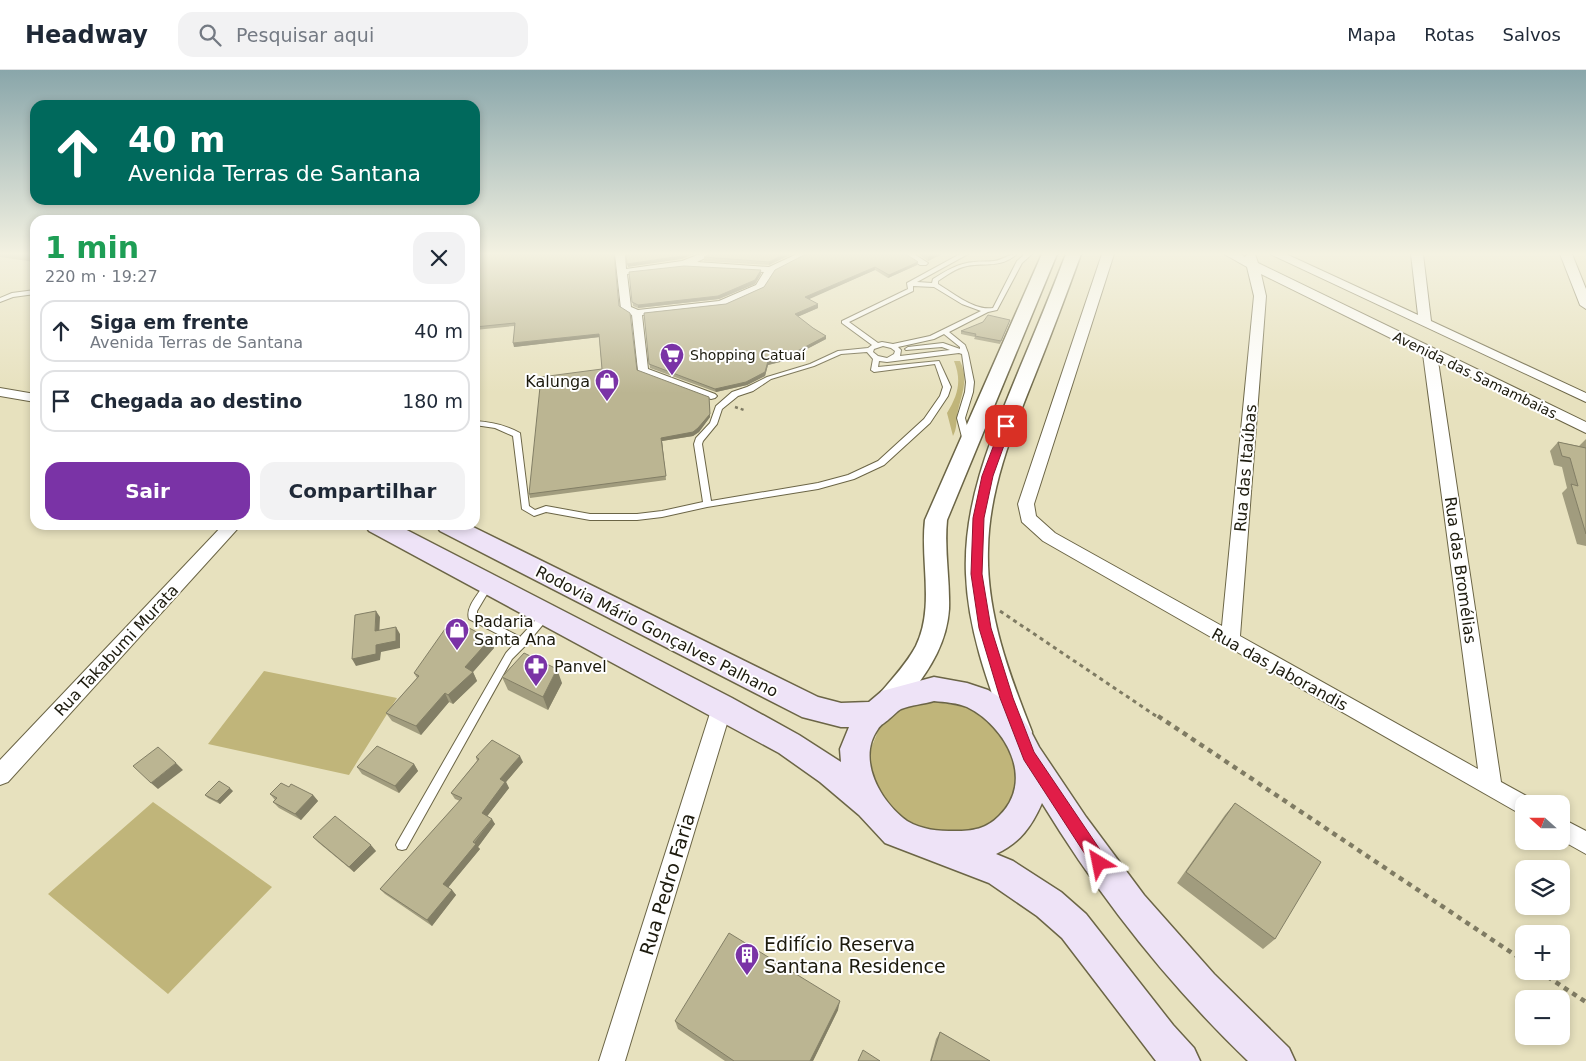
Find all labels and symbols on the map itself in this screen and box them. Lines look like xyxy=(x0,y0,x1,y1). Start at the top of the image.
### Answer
street label: Avenida das Samambaias xyxy=(1391,328,1559,422)
supermarket icon: Shopping Catuaí xyxy=(659,342,685,376)
place label: Shopping Catuaí xyxy=(690,347,806,363)
shop icon: Kalunga xyxy=(594,368,620,402)
place label: Kalunga xyxy=(525,372,590,391)
street label: Rua das Itaúbas xyxy=(1230,403,1261,533)
pin xyxy=(985,405,1027,447)
street label: Rua das Bromélias xyxy=(1441,495,1480,645)
street label: Rodovia Mário Gonçalves Palhano xyxy=(532,562,781,701)
street label: Rua Takabumi Murata xyxy=(50,581,182,720)
place label: Padaria Santa Ana xyxy=(474,612,556,649)
shop icon: Padaria Santa Ana xyxy=(444,617,470,651)
street label: Rua das Jaborandis xyxy=(1208,624,1351,715)
pharmacy icon: Panvel xyxy=(523,653,549,687)
place label: Panvel xyxy=(554,657,607,676)
north arrow xyxy=(1515,795,1570,850)
street label: Rua Pedro Faria xyxy=(635,810,699,958)
position arrow xyxy=(1072,836,1124,888)
place label: Edifício Reserva Santana Residence xyxy=(764,933,946,977)
building icon: Edifício Reserva Santana Residence xyxy=(734,942,760,976)

